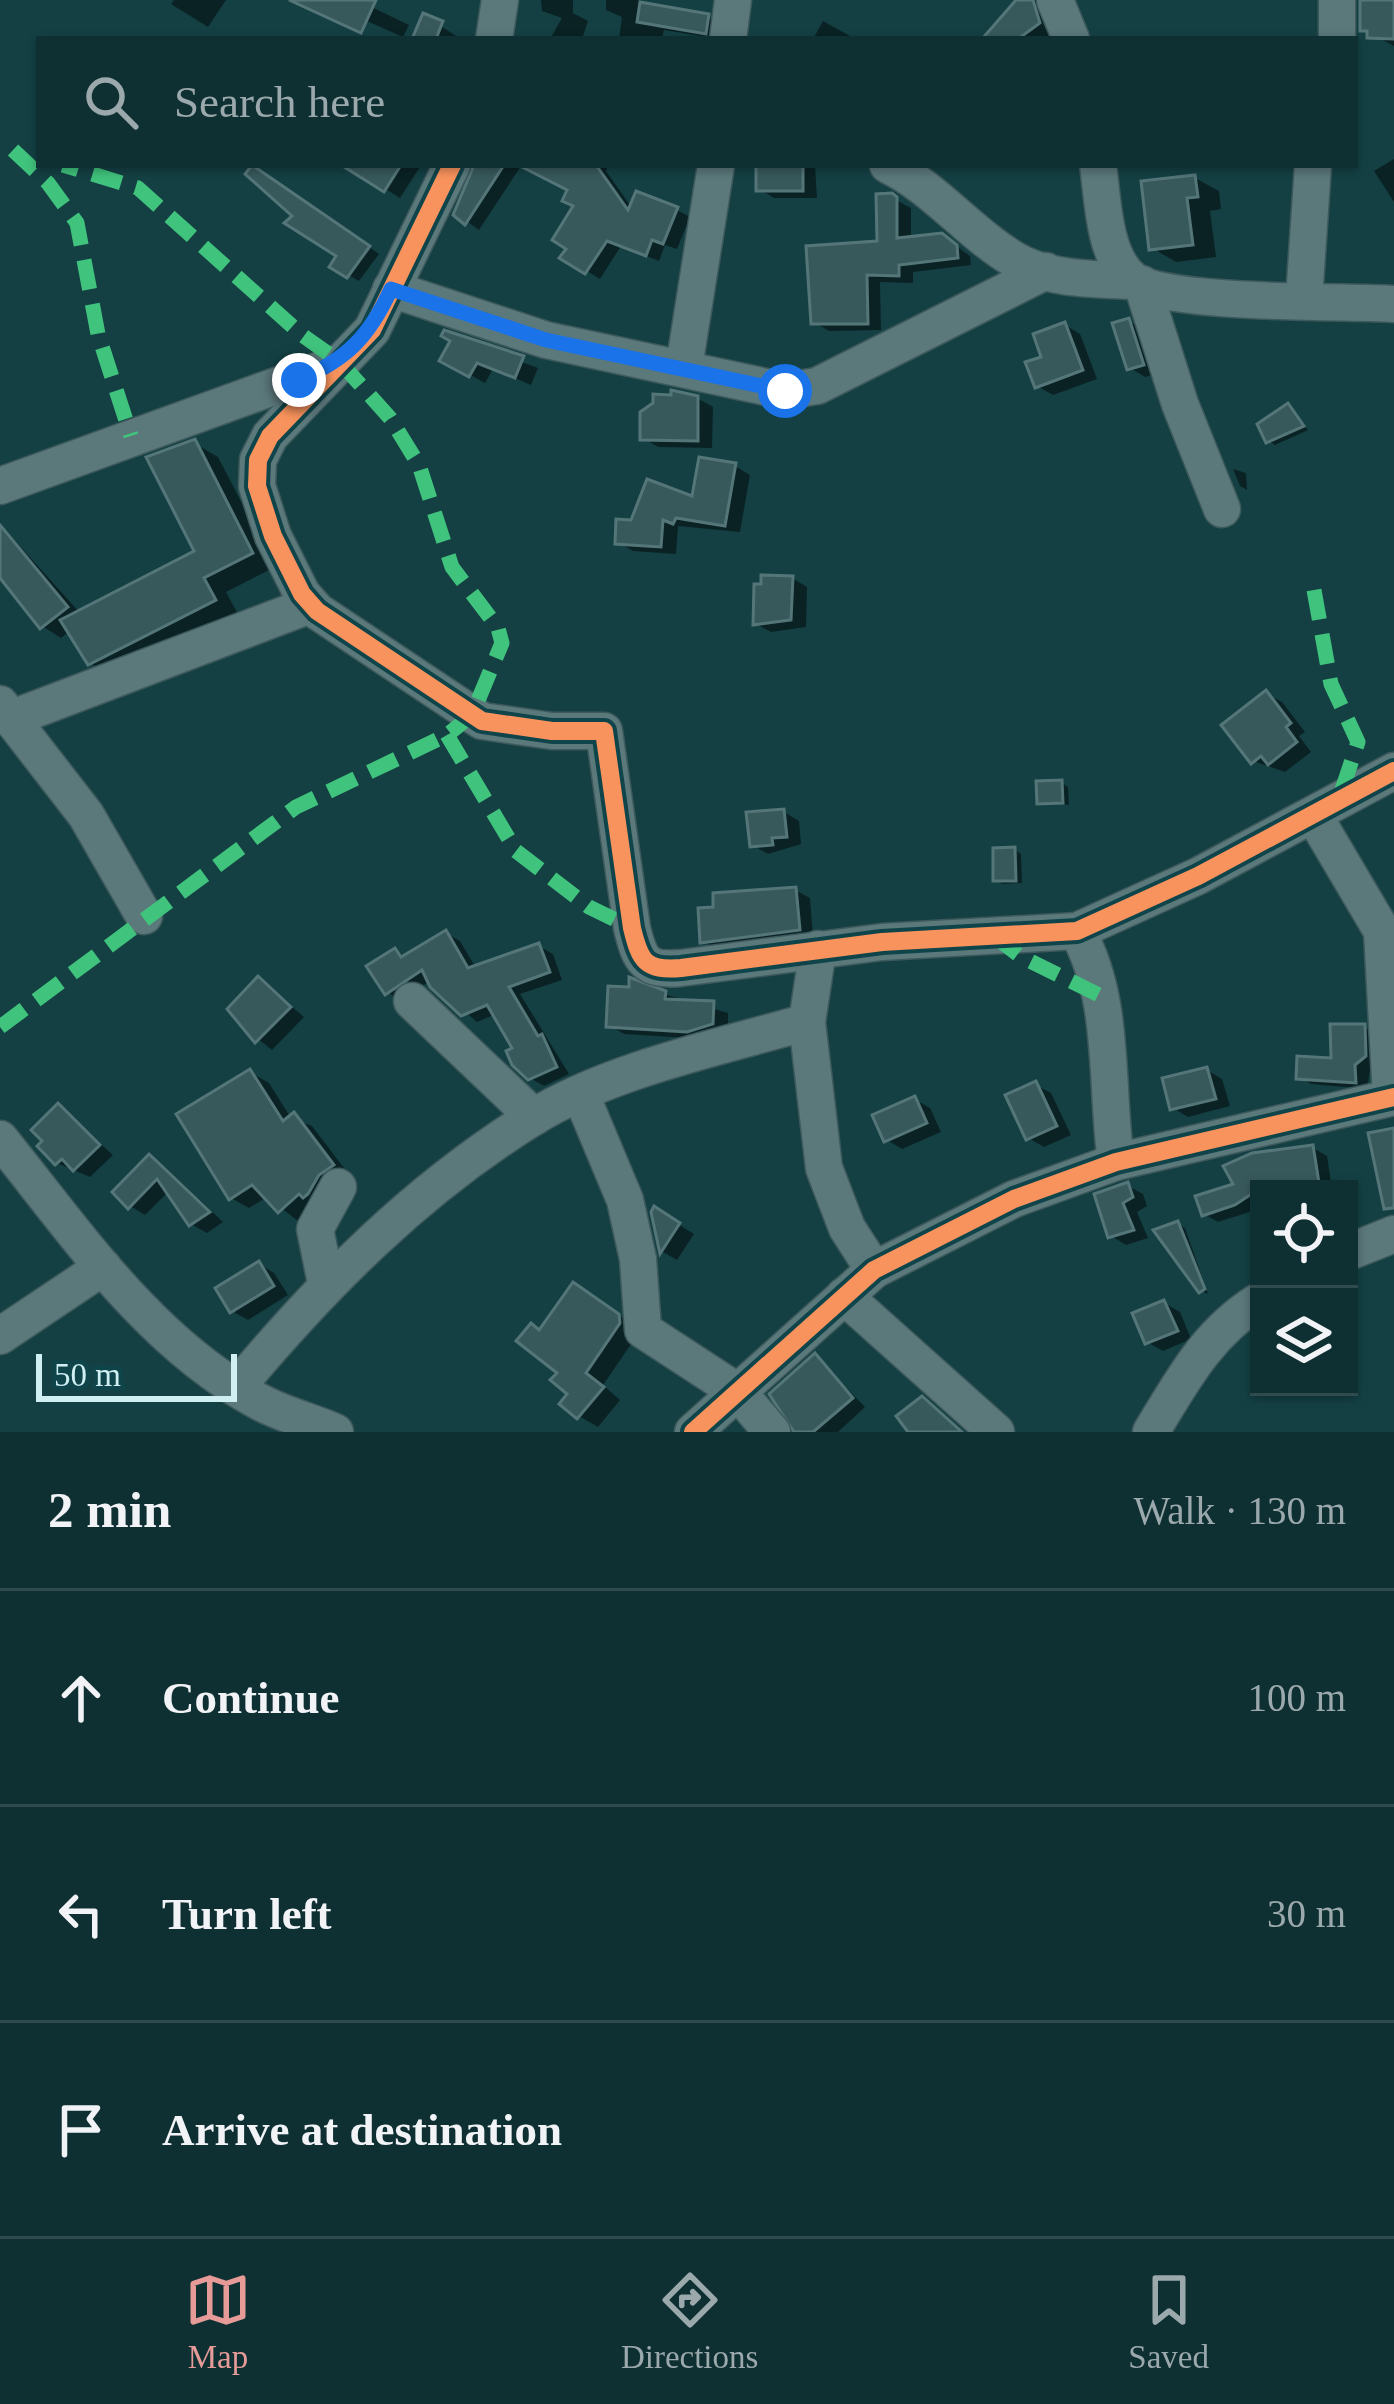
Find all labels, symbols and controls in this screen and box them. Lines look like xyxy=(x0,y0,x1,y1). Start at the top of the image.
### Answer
search box xyxy=(36,36,1358,168)
icon: search xyxy=(78,69,144,135)
text: Search here xyxy=(174,77,385,127)
route end xyxy=(272,353,326,407)
route start xyxy=(758,364,812,418)
map controls xyxy=(1250,1180,1358,1396)
button: locate xyxy=(1250,1180,1358,1288)
button: layers xyxy=(1250,1288,1358,1396)
scale bar xyxy=(36,1348,237,1401)
text: 50 m xyxy=(54,1357,121,1393)
text: 2 min xyxy=(48,1482,171,1538)
text: Walk · 130 m xyxy=(1134,1489,1346,1532)
icon: ahead xyxy=(48,1665,114,1731)
text: Continue xyxy=(162,1673,340,1723)
text: 100 m xyxy=(1247,1676,1346,1719)
icon: left xyxy=(48,1881,114,1947)
text: Turn left xyxy=(162,1889,332,1939)
text: 30 m xyxy=(1267,1892,1346,1935)
icon: arrive xyxy=(48,2097,114,2163)
text: Arrive at destination xyxy=(162,2105,562,2155)
tab: Map xyxy=(185,2267,251,2376)
tab: Directions xyxy=(621,2267,758,2376)
tab: Saved xyxy=(1128,2267,1209,2376)

